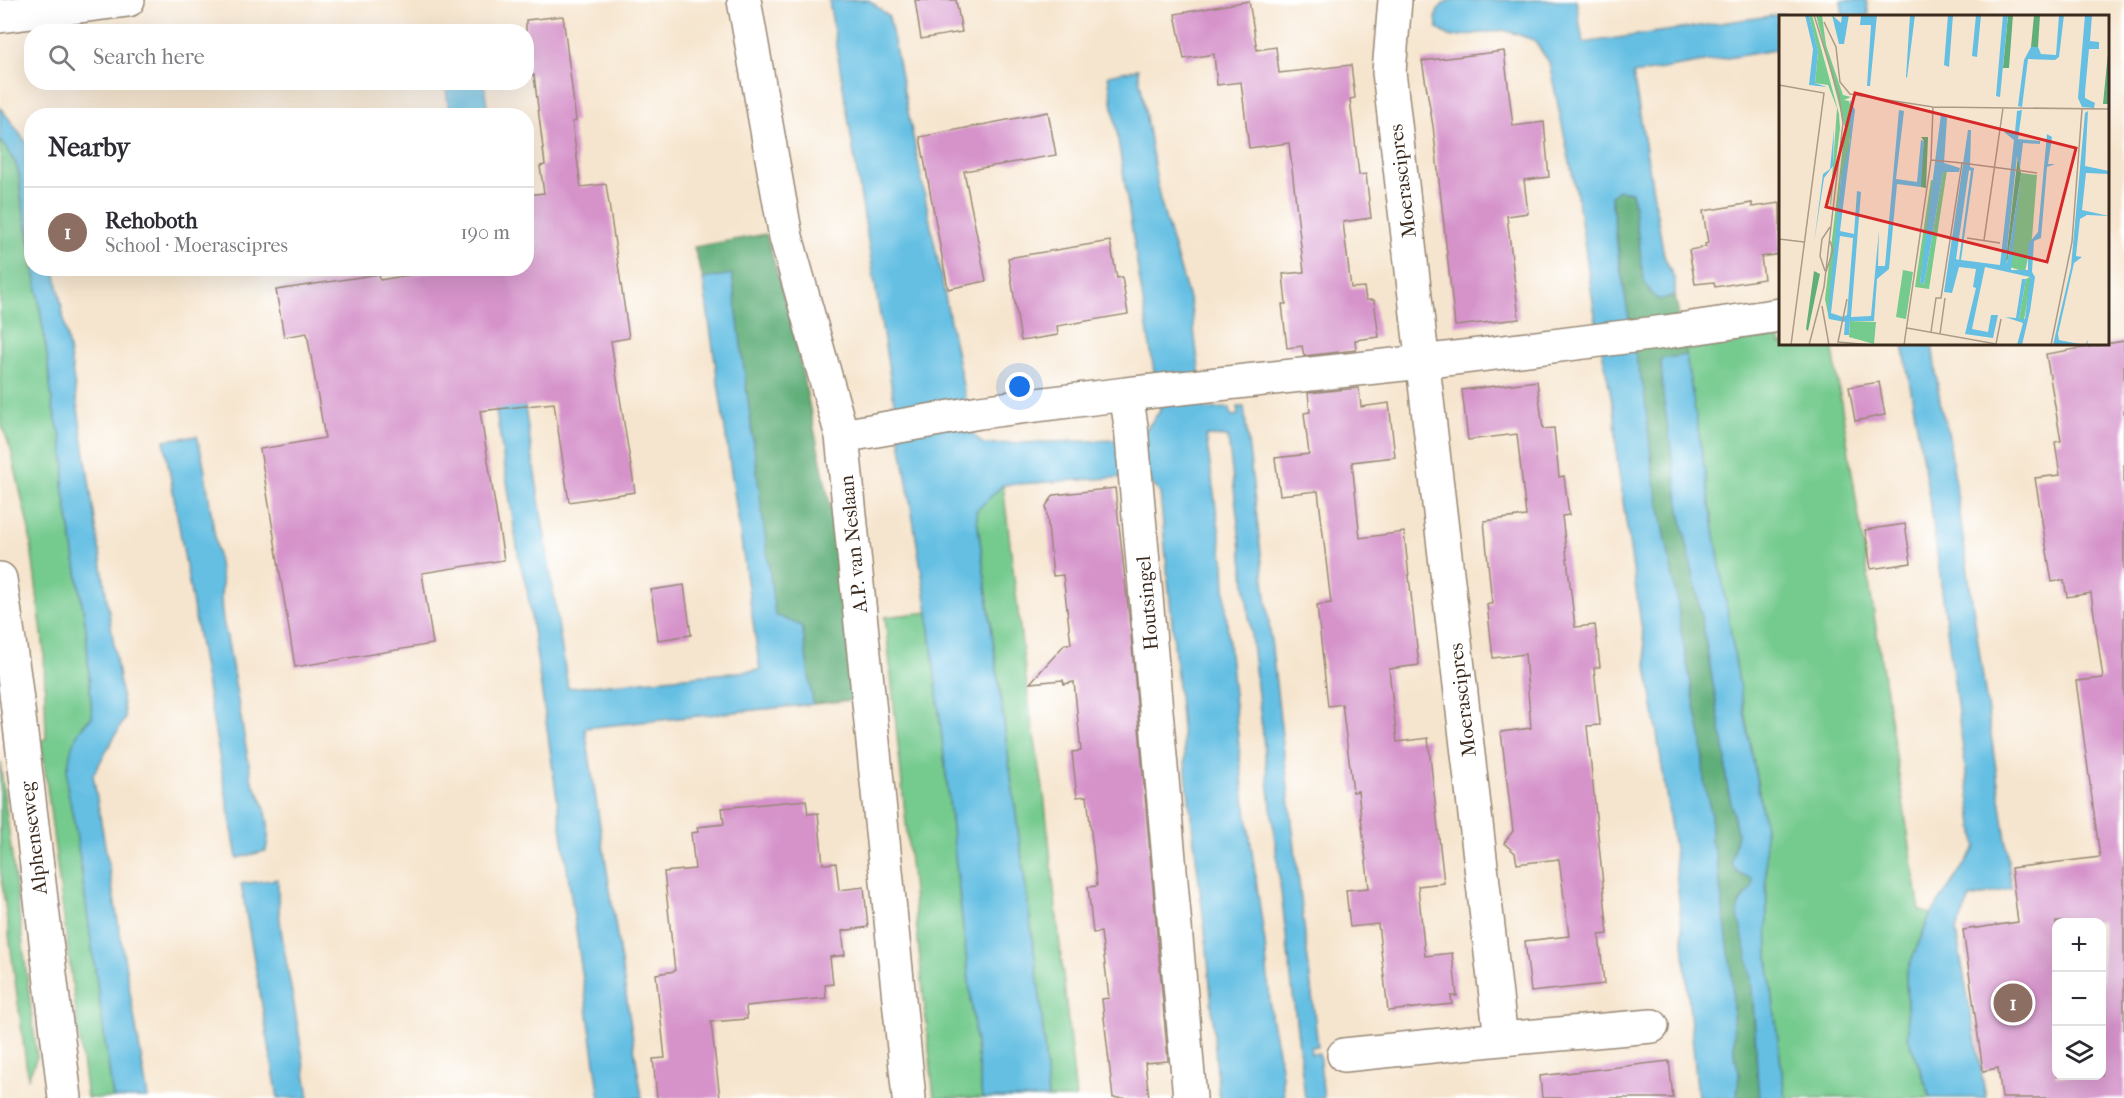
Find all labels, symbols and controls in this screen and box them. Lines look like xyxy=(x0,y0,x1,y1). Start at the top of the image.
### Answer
inset map xyxy=(1779,15,2109,345)
search box xyxy=(24,24,534,90)
icon: search xyxy=(45,41,78,74)
text: Search here xyxy=(93,44,205,70)
street label: Moerascipres xyxy=(1384,123,1421,239)
text: Nearby xyxy=(48,132,130,163)
text: Rehoboth xyxy=(105,208,198,234)
text: 1 xyxy=(64,221,71,244)
text: 190 m xyxy=(460,221,510,244)
text: School · Moerascipres xyxy=(105,234,288,257)
your location xyxy=(1005,372,1034,401)
street label: A.P. van Neslaan xyxy=(835,473,872,615)
street label: Houtsingel xyxy=(1132,554,1163,651)
street label: Moerascipres xyxy=(1444,642,1481,758)
street label: Alphenseweg xyxy=(15,780,52,897)
map controls xyxy=(2052,918,2106,1080)
button: + xyxy=(2052,918,2106,972)
button: − xyxy=(2052,972,2106,1026)
pin: 1 xyxy=(1994,980,2032,1026)
button: layers xyxy=(2052,1026,2106,1080)

